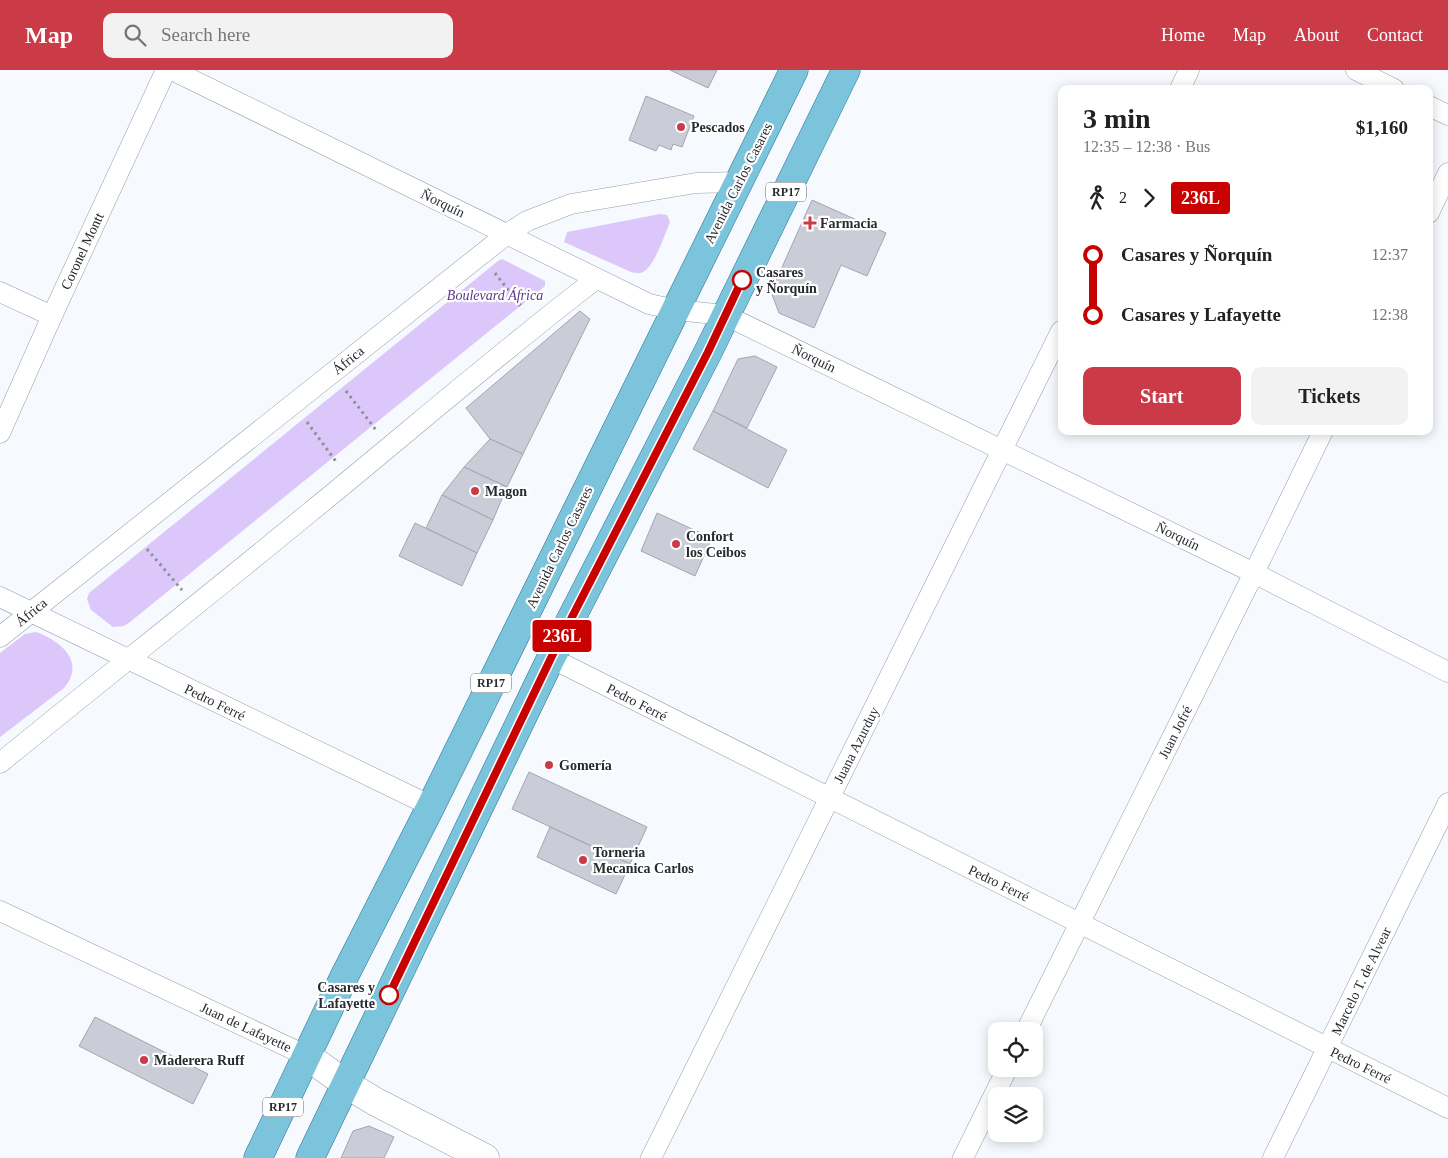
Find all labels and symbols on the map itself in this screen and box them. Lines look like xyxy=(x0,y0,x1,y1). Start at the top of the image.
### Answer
place label: Pescados xyxy=(691,120,745,135)
street label: Avenida Carlos Casares xyxy=(701,120,775,246)
marker: Pescados xyxy=(675,121,687,133)
road number: RP17 xyxy=(766,182,806,202)
street label: Ñorquín xyxy=(419,186,467,220)
street label: Coronel Montt xyxy=(58,210,107,292)
place label: Farmacia xyxy=(820,216,878,231)
marker: Farmacia xyxy=(804,217,816,229)
place label: Casares y Ñorquín xyxy=(756,265,817,296)
marker: Casares y Ñorquín xyxy=(732,270,752,290)
park label: Boulevard África xyxy=(447,287,543,303)
street label: Ñorquín xyxy=(790,341,838,375)
street label: África xyxy=(329,342,368,377)
place label: Magon xyxy=(485,484,527,499)
street label: Avenida Carlos Casares xyxy=(523,484,595,610)
marker: Magon xyxy=(469,485,481,497)
street label: Ñorquín xyxy=(1154,519,1202,553)
place label: Confort los Ceibos xyxy=(686,529,747,560)
marker: Confort los Ceibos xyxy=(670,538,682,550)
street label: África xyxy=(12,594,51,629)
line badge: 236L xyxy=(527,620,597,652)
road number: RP17 xyxy=(471,674,511,692)
street label: Pedro Ferré xyxy=(182,681,248,724)
street label: Pedro Ferré xyxy=(604,681,669,724)
street label: Juan Jofré xyxy=(1156,703,1195,761)
street label: Juana Azurduy xyxy=(831,705,882,786)
place label: Gomería xyxy=(559,758,612,773)
marker: Gomería xyxy=(543,759,555,771)
place label: Torneria Mecanica Carlos xyxy=(593,845,694,876)
marker: Torneria Mecanica Carlos xyxy=(577,854,589,866)
street label: Pedro Ferré xyxy=(966,862,1032,905)
street label: Marcelo T. de Alvear xyxy=(1329,924,1394,1038)
place label: Casares y Lafayette xyxy=(317,980,375,1011)
marker: Casares y Lafayette xyxy=(379,985,399,1005)
street label: Juan de Lafayette xyxy=(198,1000,294,1055)
street label: Pedro Ferré xyxy=(1328,1044,1394,1087)
place label: Maderera Ruff xyxy=(154,1053,245,1068)
marker: Maderera Ruff xyxy=(138,1054,150,1066)
road number: RP17 xyxy=(263,1098,303,1116)

